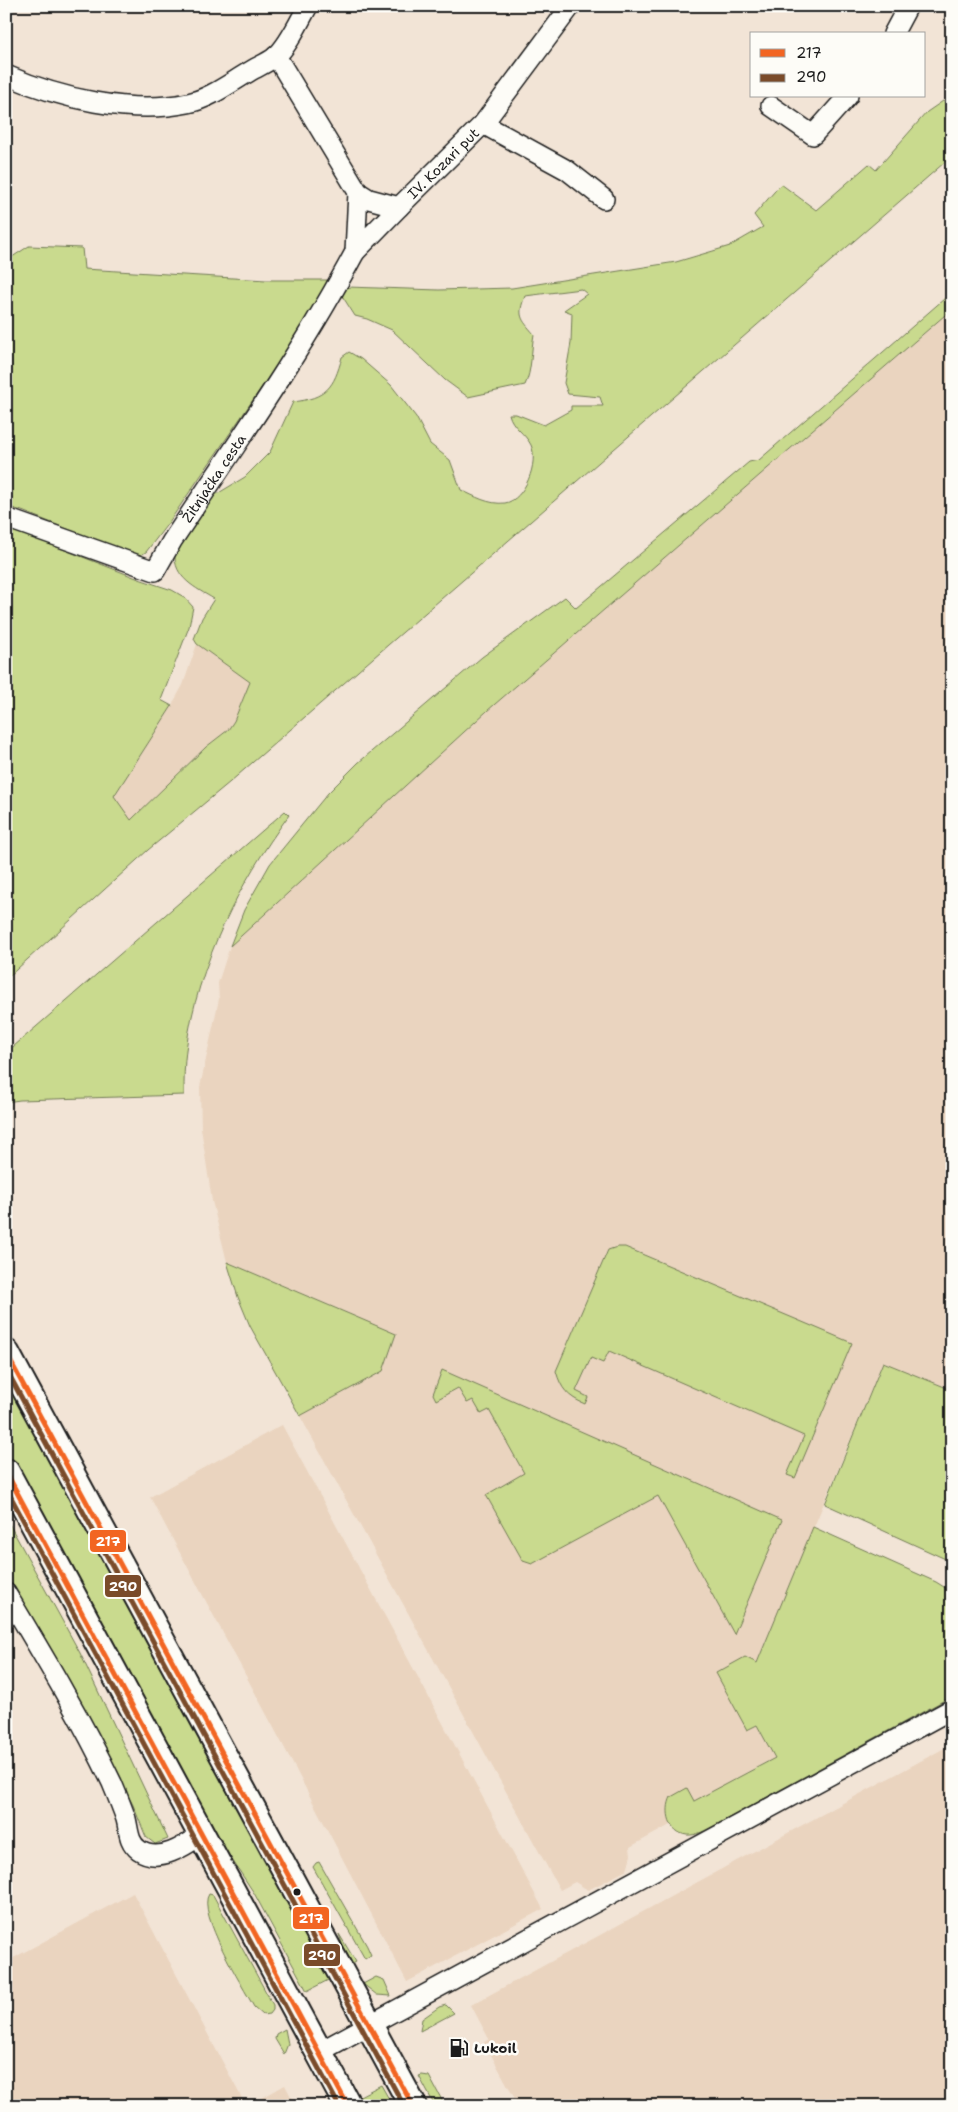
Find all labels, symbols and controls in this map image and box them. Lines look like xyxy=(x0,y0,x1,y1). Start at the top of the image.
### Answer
legend xyxy=(750,32,926,98)
text: 217 xyxy=(796,43,822,63)
text: 290 xyxy=(796,67,826,87)
street label: IV. Kozari put xyxy=(404,124,483,203)
street label: Žitnjačka cesta xyxy=(178,431,250,526)
line badge: 217 xyxy=(89,1529,127,1553)
text: 217 xyxy=(95,1532,121,1550)
line badge: 290 xyxy=(104,1574,142,1598)
text: 290 xyxy=(109,1577,138,1595)
unlabelled marker xyxy=(292,1887,302,1897)
line badge: 217 xyxy=(292,1906,330,1930)
text: 217 xyxy=(298,1909,324,1927)
line badge: 290 xyxy=(303,1943,341,1967)
text: 290 xyxy=(308,1946,337,1964)
fuel station icon: Lukoil xyxy=(448,2037,470,2059)
place label: Lukoil xyxy=(474,2039,517,2057)

